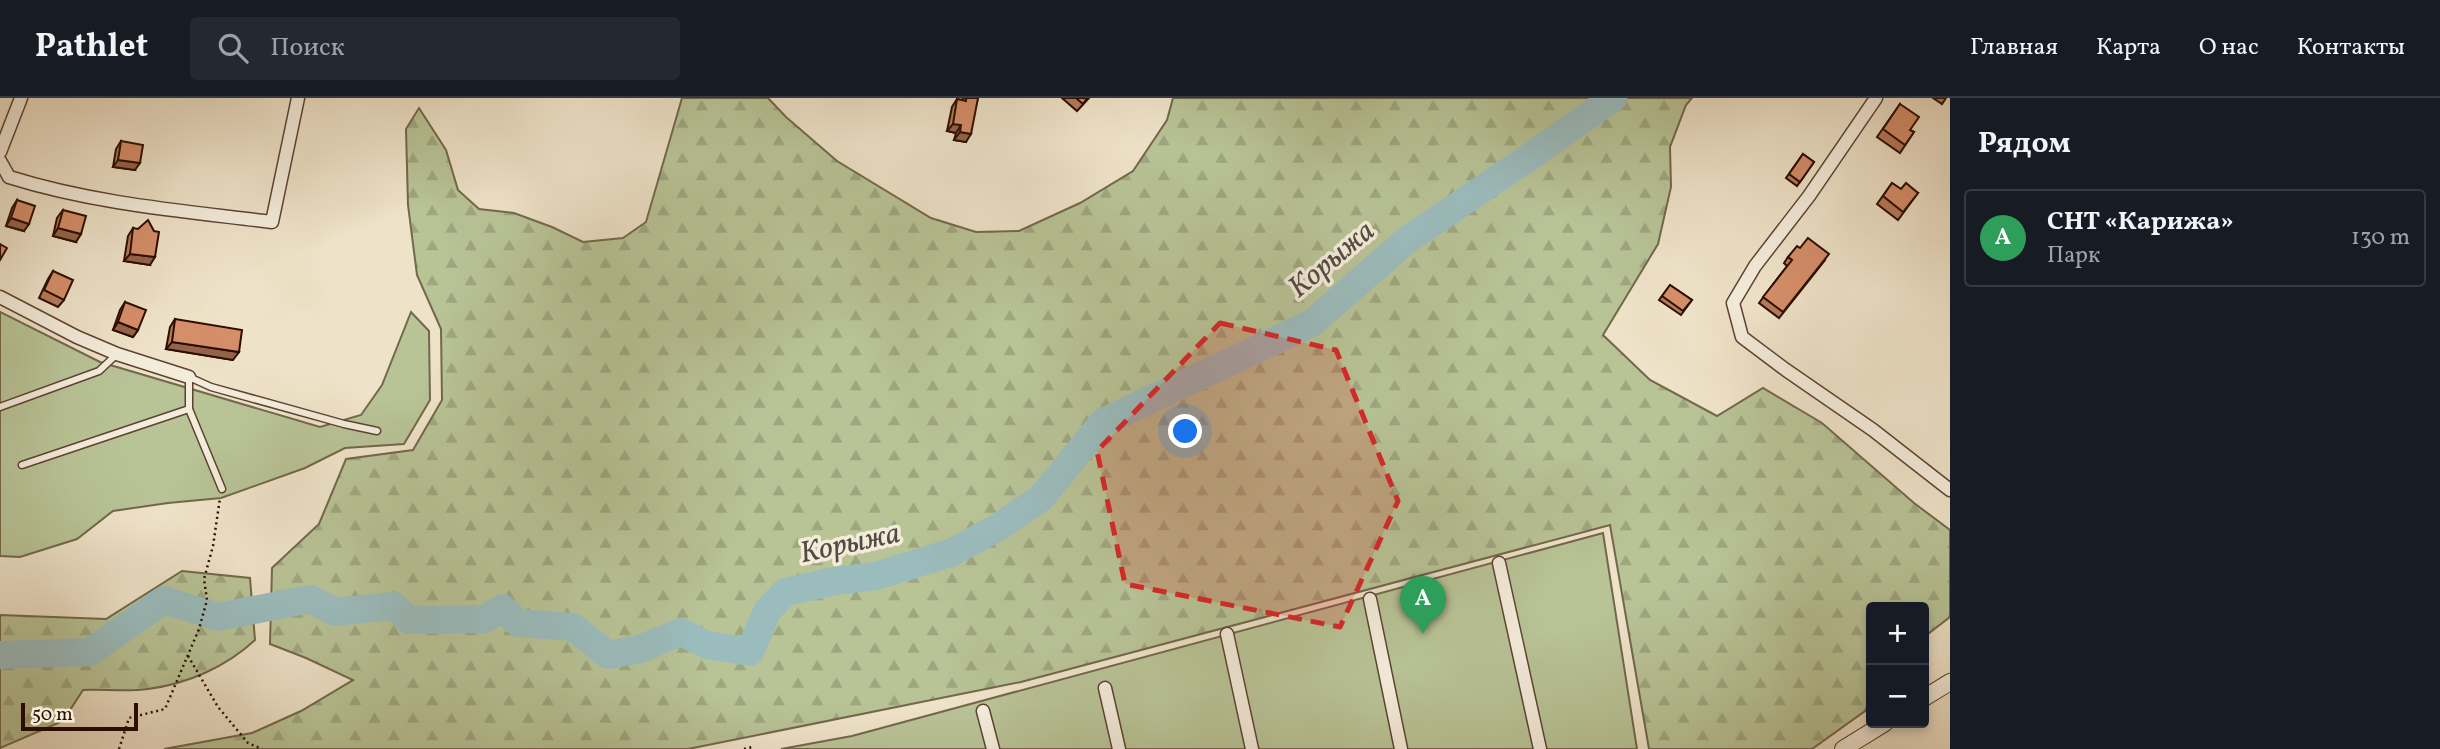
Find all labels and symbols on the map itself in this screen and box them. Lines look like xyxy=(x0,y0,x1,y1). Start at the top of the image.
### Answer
water label: Корыжа xyxy=(1280,211,1384,309)
your location xyxy=(1168,414,1202,448)
water label: Корыжа xyxy=(796,513,904,575)
pin: A xyxy=(1400,576,1446,634)
scale bar xyxy=(21,700,138,732)

